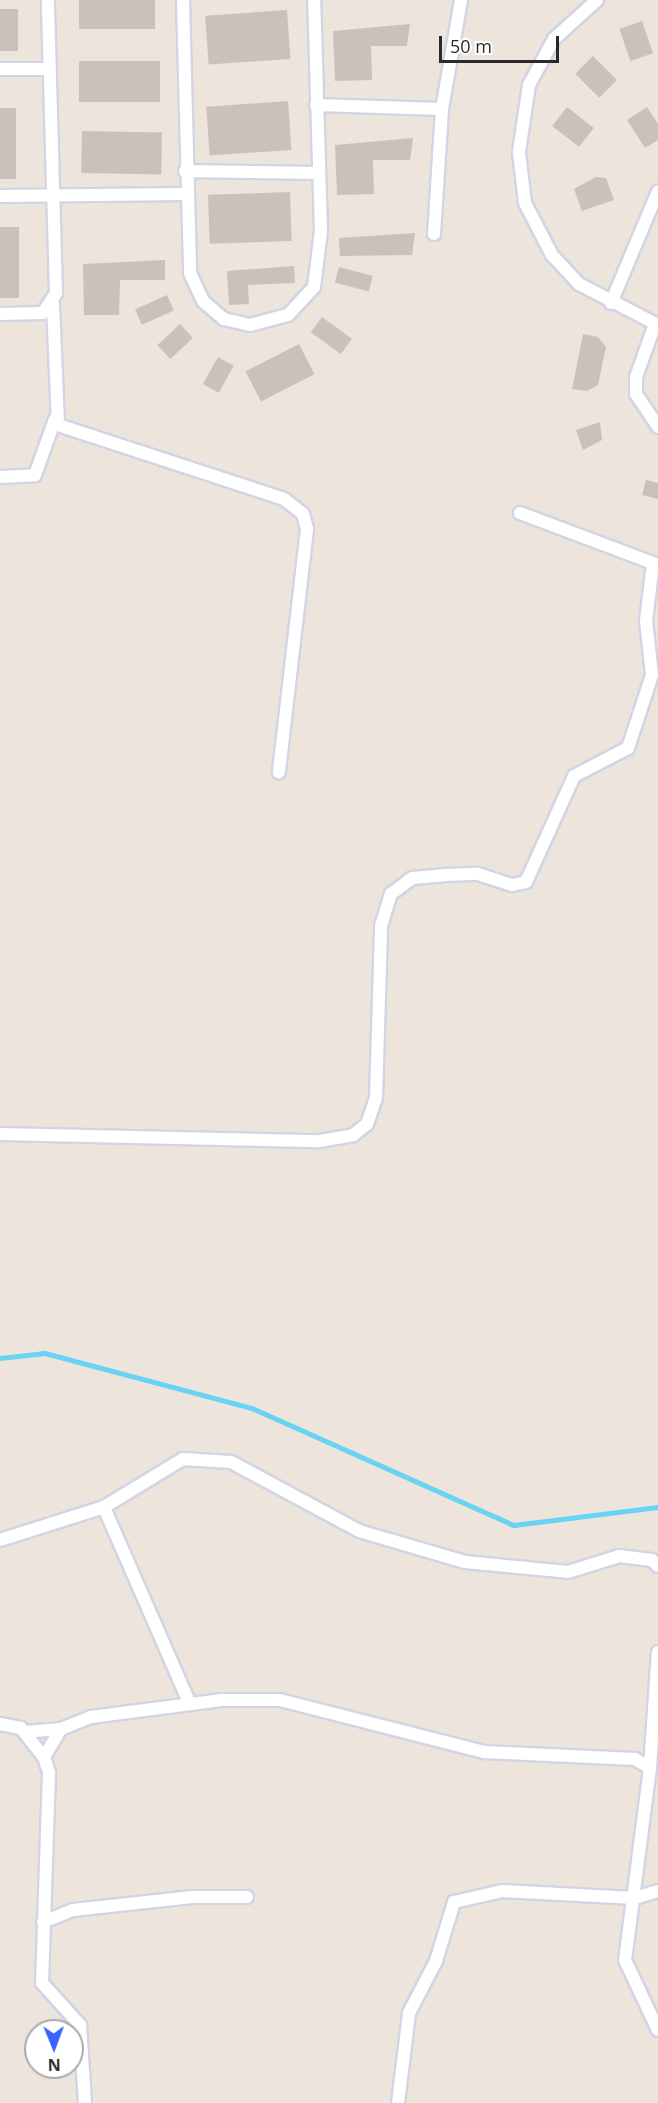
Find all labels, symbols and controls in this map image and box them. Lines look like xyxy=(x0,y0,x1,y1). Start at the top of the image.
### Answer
scale bar xyxy=(442,24,562,62)
text: 50 m xyxy=(450,34,492,58)
north arrow xyxy=(24,2019,84,2079)
text: N xyxy=(48,2054,61,2076)

